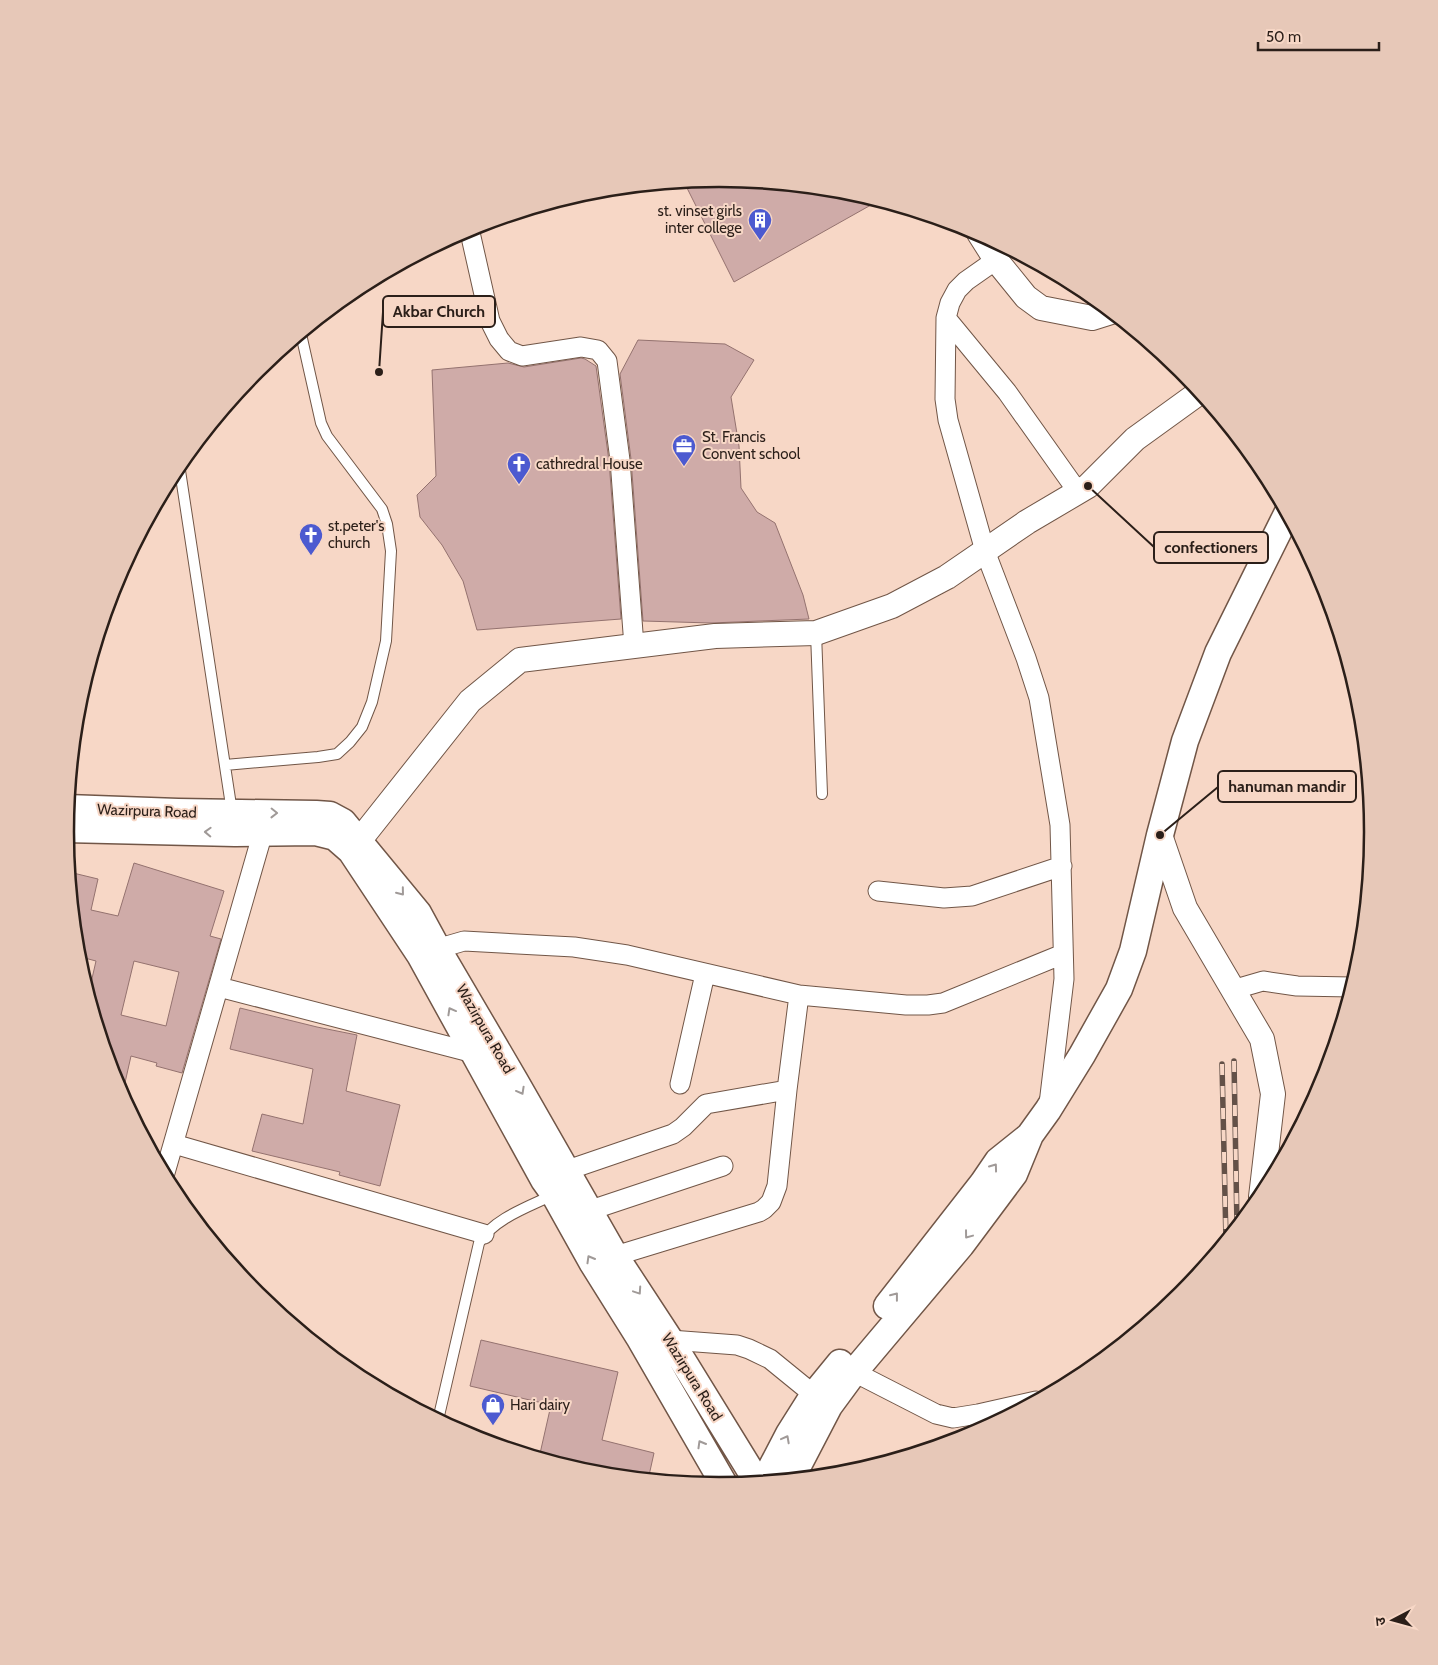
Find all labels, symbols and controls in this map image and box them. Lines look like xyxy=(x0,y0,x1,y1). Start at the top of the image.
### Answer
scale bar xyxy=(1258,20,1379,52)
text: 50 m xyxy=(1266,28,1301,46)
place label: st. vinset girls inter college xyxy=(658,202,742,237)
building icon: st. vinset girls inter college xyxy=(747,207,773,241)
callout: Akbar Church xyxy=(383,296,495,327)
text: Akbar Church xyxy=(393,302,485,321)
place label: St. Francis Convent school xyxy=(702,428,801,463)
office icon: St. Francis Convent school xyxy=(671,433,697,467)
church icon: cathredral House xyxy=(506,451,532,485)
place label: cathredral House xyxy=(536,455,643,473)
place label: st.peter's church xyxy=(328,517,384,552)
church icon: st.peter's church xyxy=(298,522,324,556)
callout: confectioners xyxy=(1154,532,1268,563)
text: confectioners xyxy=(1164,538,1258,557)
callout: hanuman mandir xyxy=(1218,771,1356,802)
text: hanuman mandir xyxy=(1228,777,1347,796)
street label: Wazirpura Road xyxy=(97,800,197,822)
one-way arrow xyxy=(270,808,278,818)
one-way arrow xyxy=(204,827,212,838)
one-way arrow xyxy=(396,886,404,895)
street label: Wazirpura Road xyxy=(452,981,518,1077)
one-way arrow xyxy=(447,1007,457,1016)
one-way arrow xyxy=(514,1086,524,1095)
one-way arrow xyxy=(988,1163,997,1173)
one-way arrow xyxy=(965,1229,974,1239)
one-way arrow xyxy=(587,1256,597,1265)
one-way arrow xyxy=(632,1286,641,1295)
one-way arrow xyxy=(889,1292,898,1302)
street label: Wazirpura Road xyxy=(658,1330,726,1424)
shop icon: Hari dairy xyxy=(480,1392,506,1426)
place label: Hari dairy xyxy=(510,1396,570,1414)
one-way arrow xyxy=(780,1435,790,1444)
one-way arrow xyxy=(697,1440,707,1449)
north arrow xyxy=(1368,1595,1418,1645)
text: उ xyxy=(1371,1616,1389,1626)

